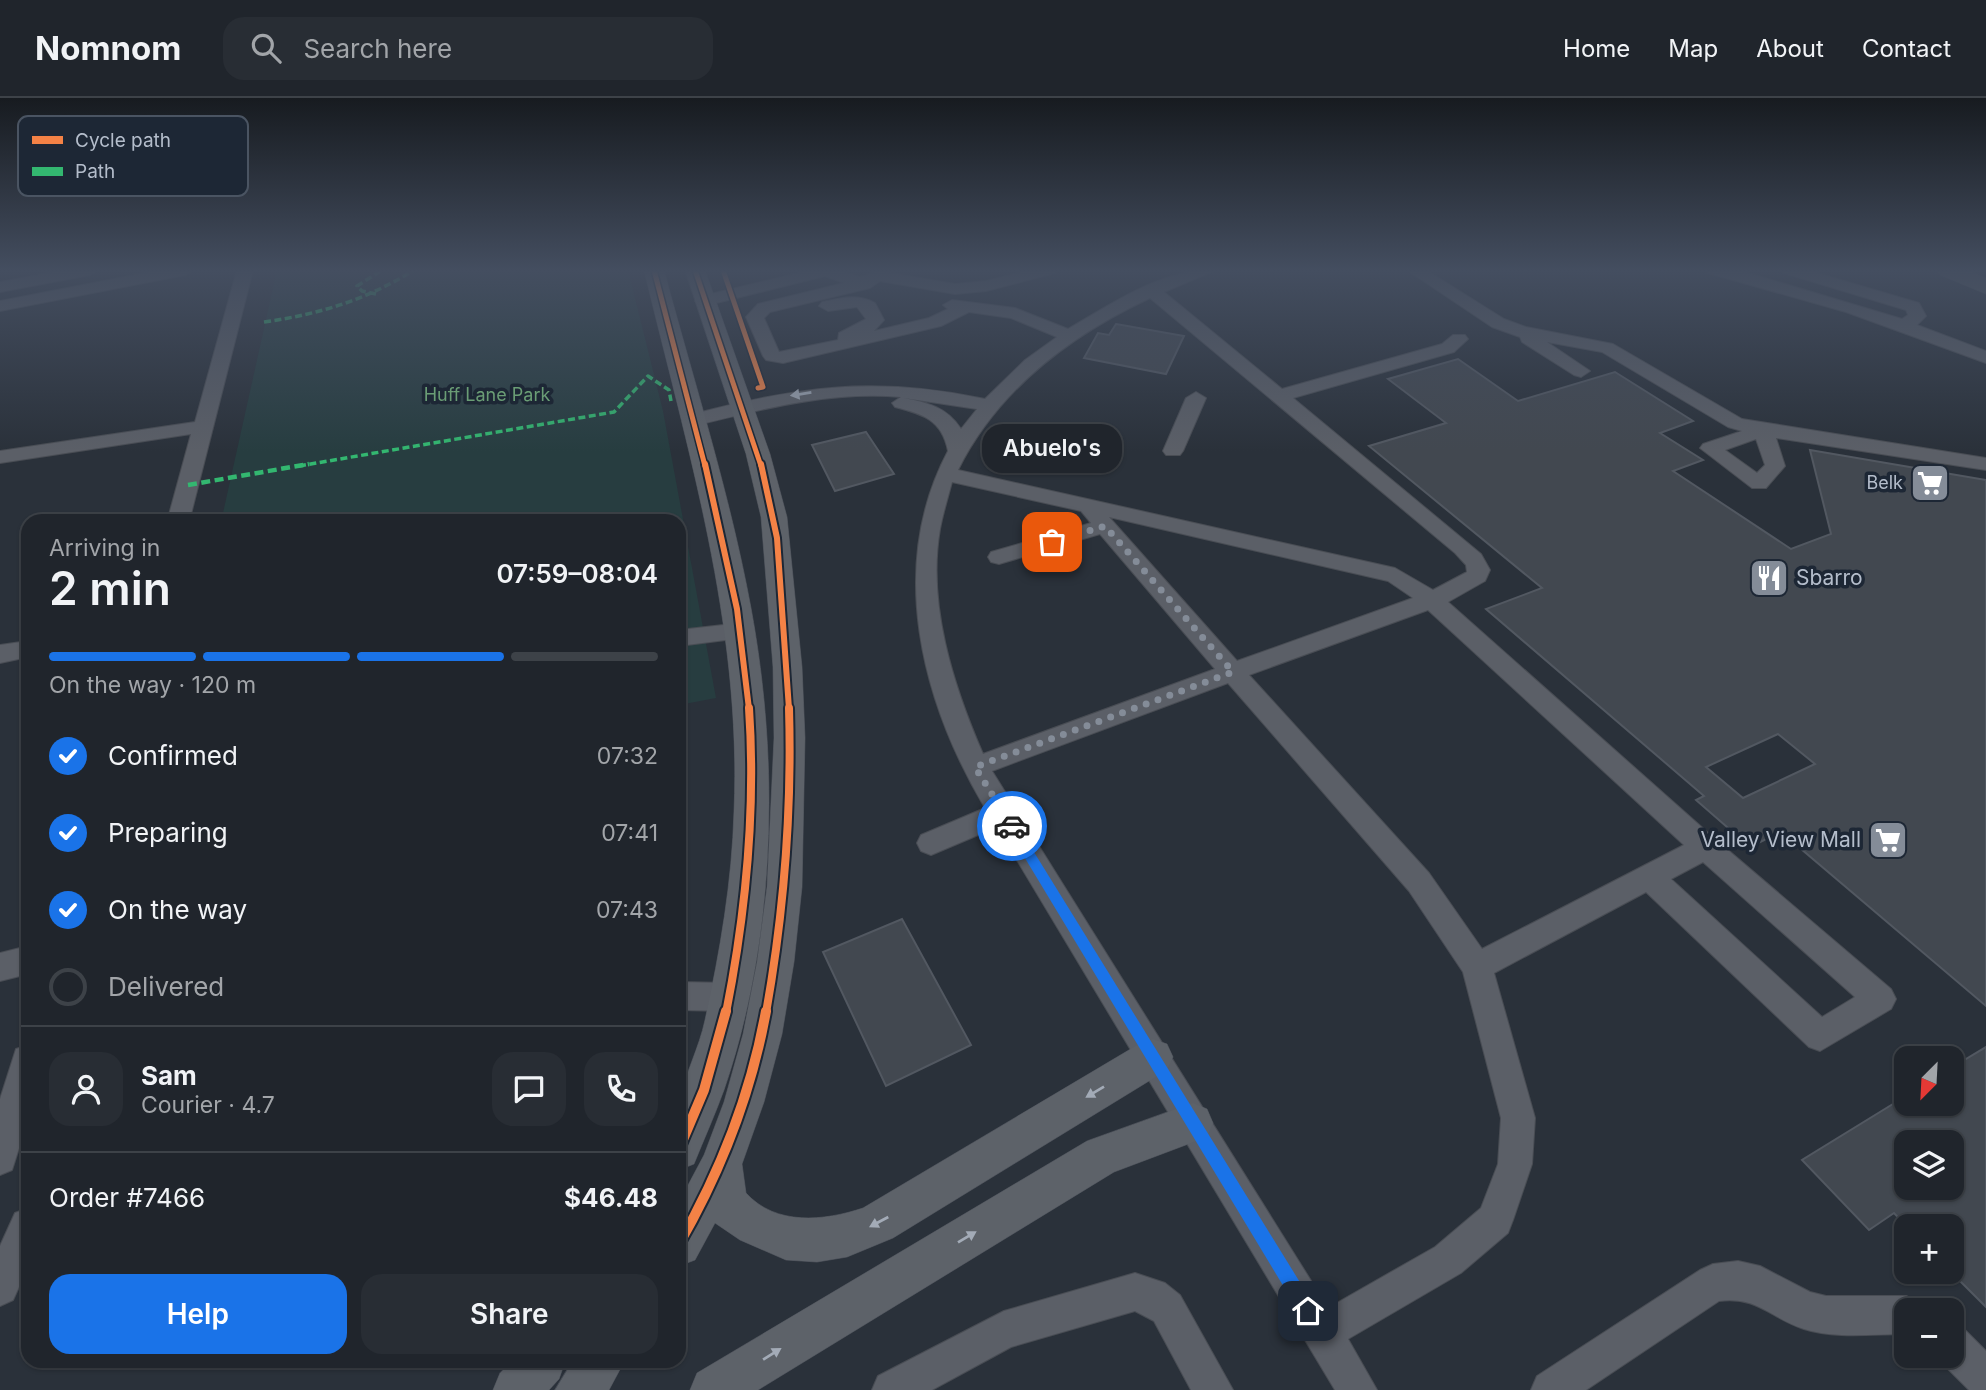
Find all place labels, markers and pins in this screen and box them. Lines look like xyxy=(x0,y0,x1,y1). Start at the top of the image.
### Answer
callout: Abuelo's xyxy=(982,423,1122,472)
supermarket icon: Belk xyxy=(1909,462,1951,504)
place label: Belk xyxy=(1866,472,1903,493)
pin xyxy=(1022,512,1082,572)
restaurant icon: Sbarro xyxy=(1748,557,1790,599)
place label: Sbarro xyxy=(1796,565,1863,590)
supermarket icon: Valley View Mall xyxy=(1867,819,1909,861)
place label: Valley View Mall xyxy=(1701,827,1861,852)
pin xyxy=(1278,1281,1338,1341)

